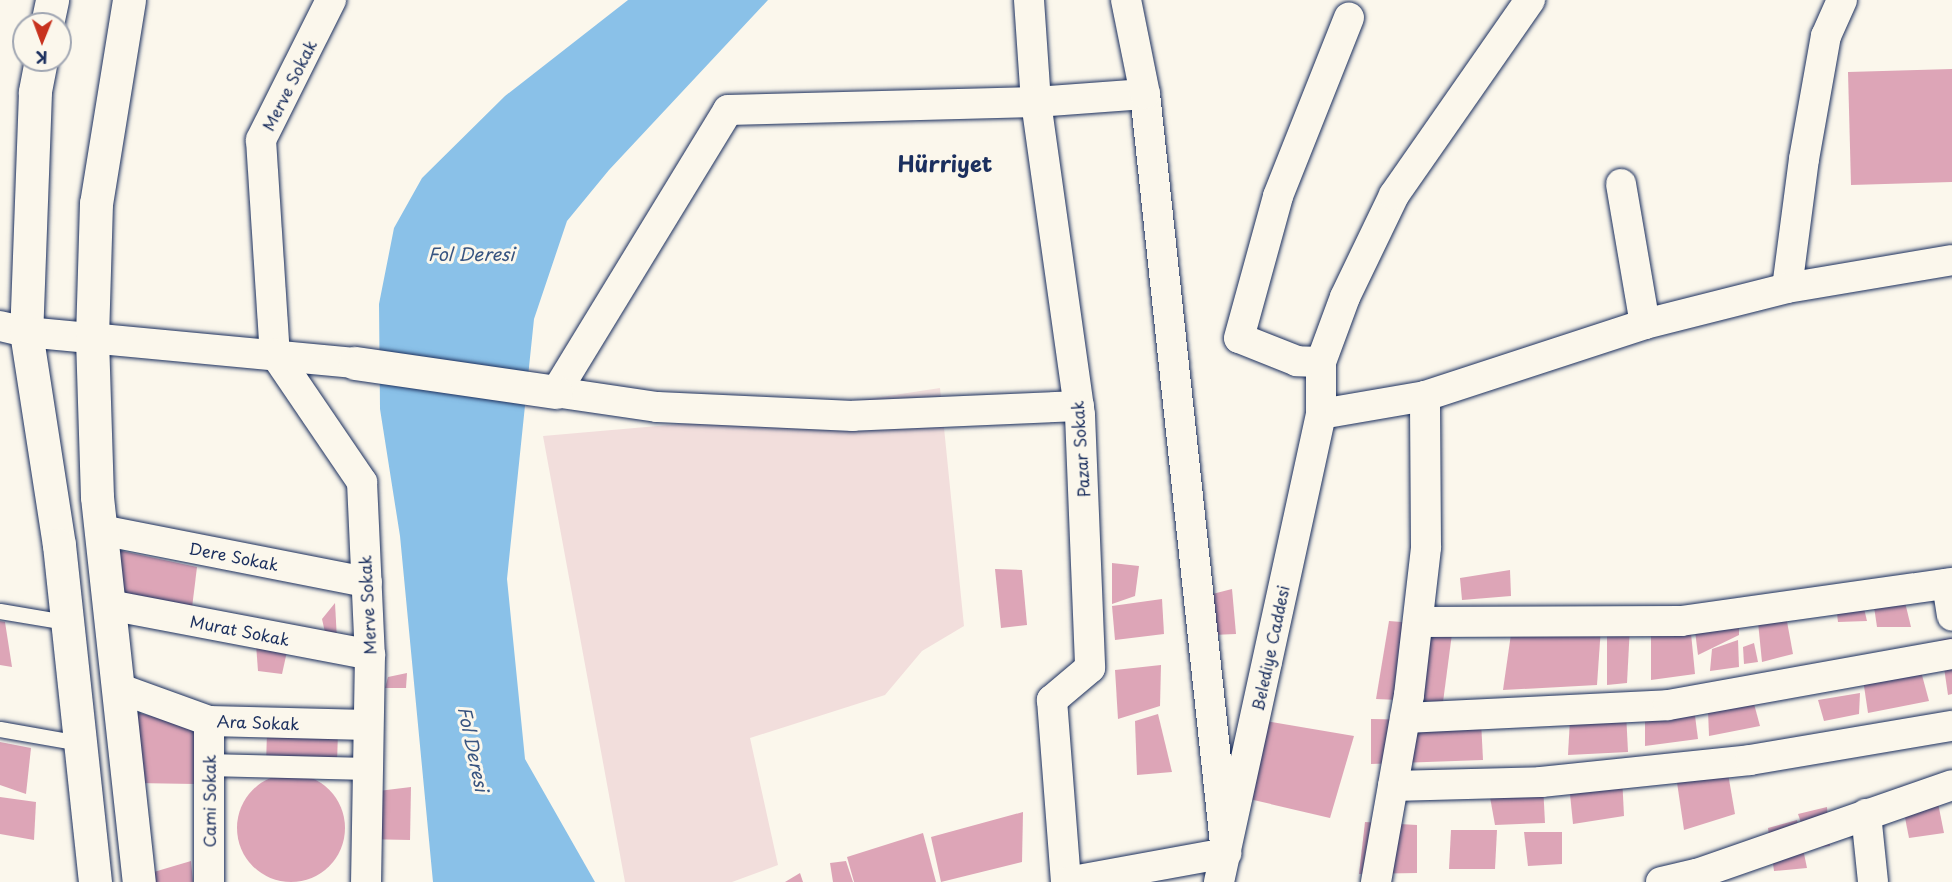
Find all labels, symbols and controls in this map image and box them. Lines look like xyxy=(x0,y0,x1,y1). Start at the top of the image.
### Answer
north arrow xyxy=(12,12,72,72)
street label: Merve Sokak xyxy=(258,36,320,134)
text: K xyxy=(36,46,48,70)
district label: Hürriyet xyxy=(898,150,992,176)
water label: Fol Deresi xyxy=(428,243,514,265)
street label: Pazar Sokak xyxy=(1067,400,1093,498)
street label: Dere Sokak xyxy=(188,538,280,574)
street label: Merve Sokak xyxy=(355,555,379,655)
street label: Belediye Caddesi xyxy=(1247,583,1293,713)
street label: Murat Sokak xyxy=(189,611,291,649)
water label: Fol Deresi xyxy=(453,705,493,793)
street label: Ara Sokak xyxy=(217,711,299,733)
street label: Cami Sokak xyxy=(199,754,219,848)

